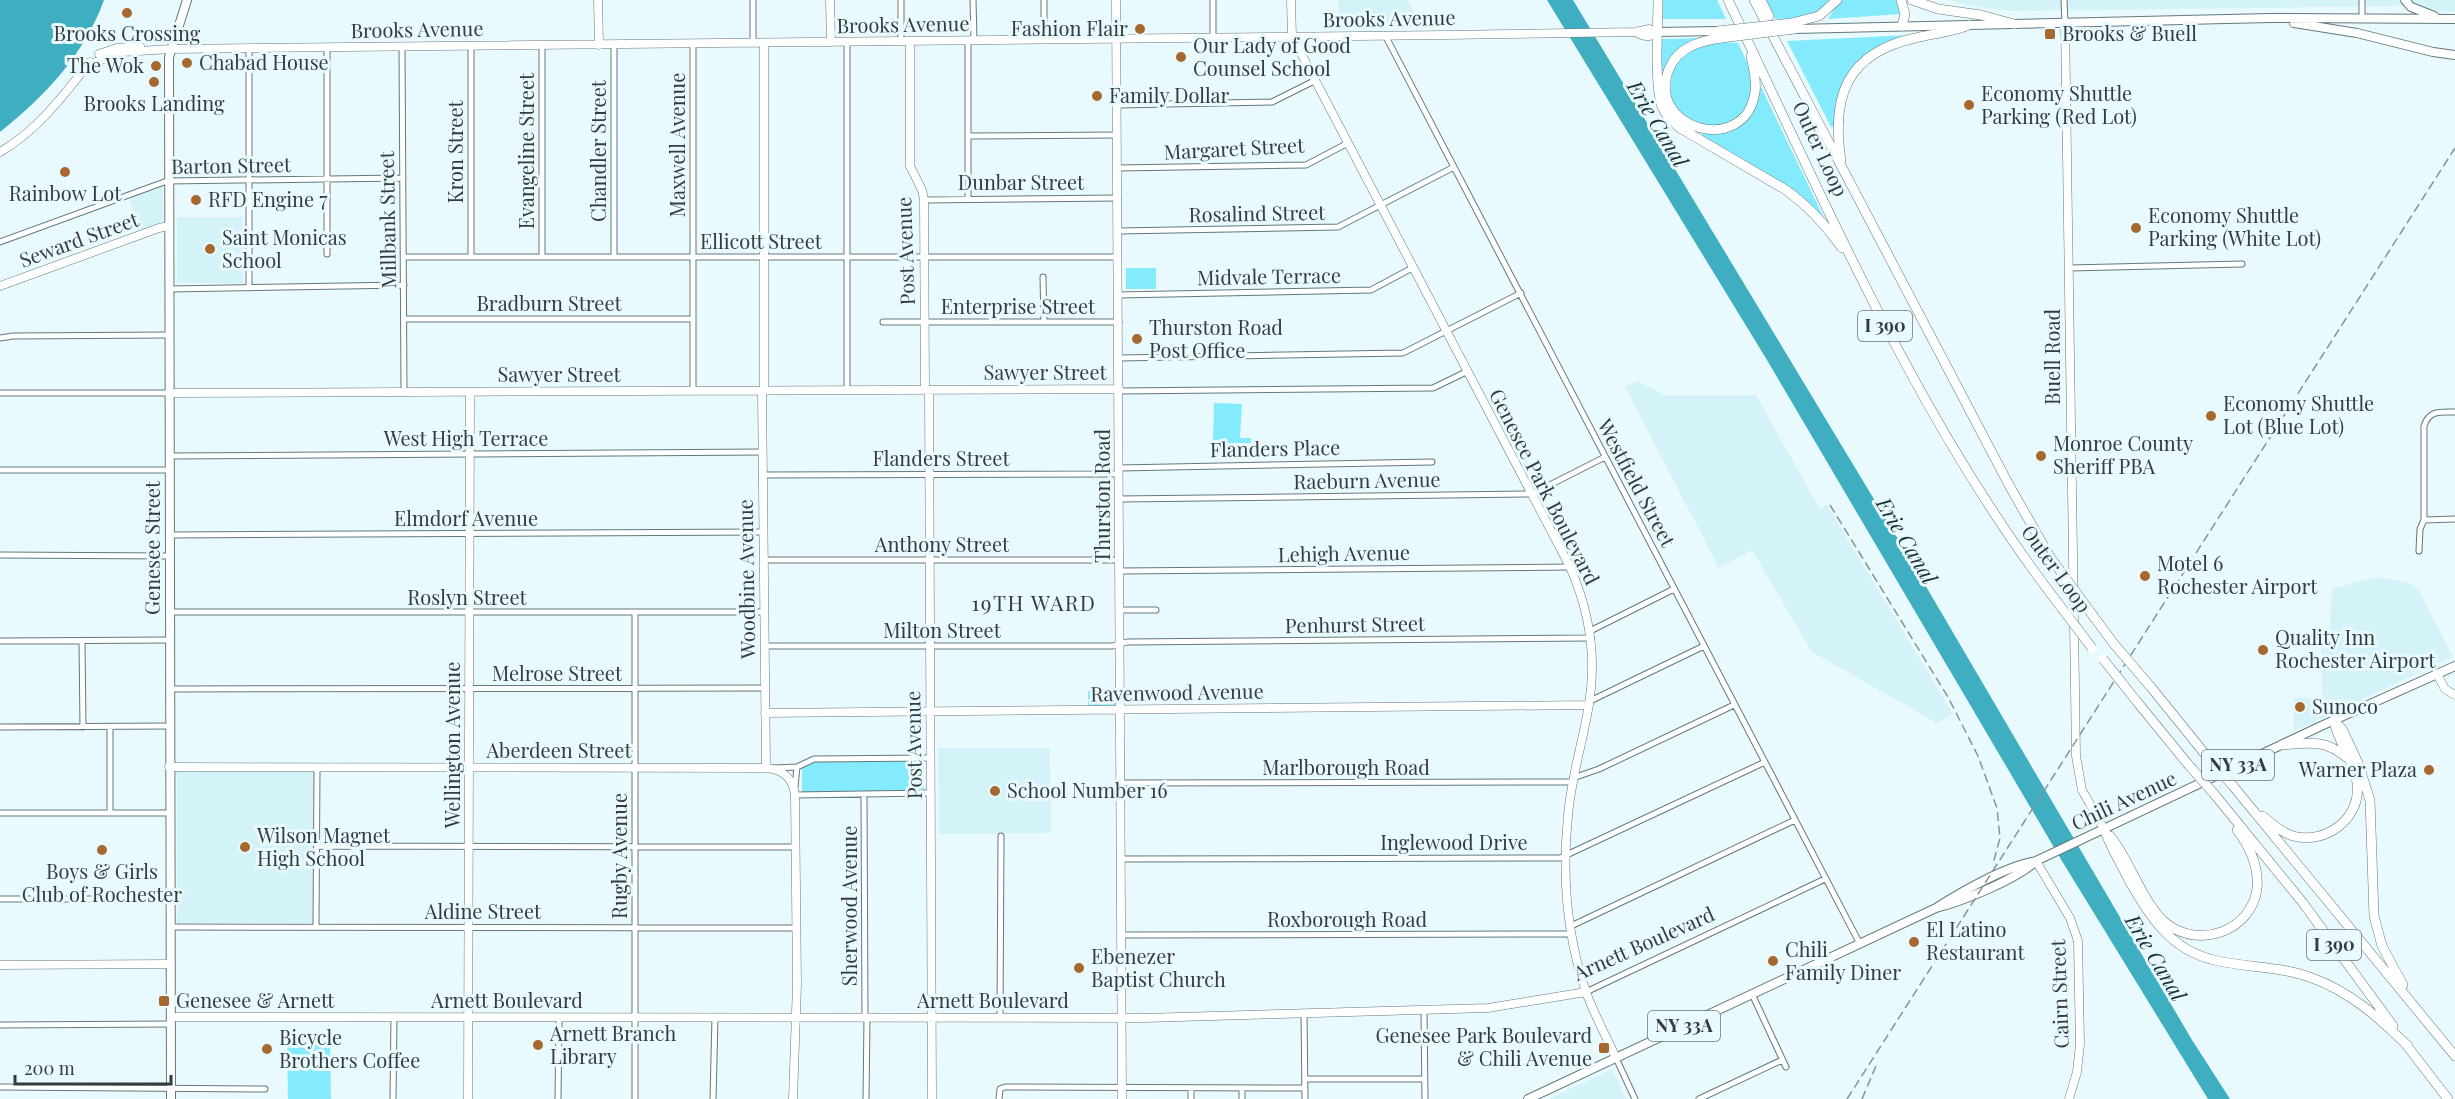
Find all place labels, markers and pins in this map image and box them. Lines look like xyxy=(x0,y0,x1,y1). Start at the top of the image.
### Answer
marker: Brooks Crossing xyxy=(120,6,134,20)
place label: Fashion Flair xyxy=(1011,14,1128,41)
place label: Brooks Crossing xyxy=(54,19,201,46)
place label: Brooks & Buell xyxy=(2062,19,2197,46)
marker: Fashion Flair xyxy=(1133,22,1147,36)
marker: Brooks & Buell xyxy=(2043,27,2057,41)
place label: Our Lady of Good Counsel School xyxy=(1193,31,1351,81)
place label: Chabad House xyxy=(199,48,329,75)
marker: Our Lady of Good Counsel School xyxy=(1174,50,1188,64)
place label: The Wok xyxy=(67,51,144,78)
marker: Chabad House xyxy=(180,56,194,70)
marker: The Wok xyxy=(149,59,163,73)
marker: Brooks Landing xyxy=(147,75,161,89)
place label: Economy Shuttle Parking (Red Lot) xyxy=(1981,79,2137,129)
place label: Family Dollar xyxy=(1109,81,1230,108)
place label: Brooks Landing xyxy=(84,89,225,116)
marker: Family Dollar xyxy=(1090,89,1104,103)
marker: Economy Shuttle Parking (Red Lot) xyxy=(1962,98,1976,112)
marker: Rainbow Lot xyxy=(58,165,72,179)
place label: Rainbow Lot xyxy=(9,179,122,206)
place label: RFD Engine 7 xyxy=(208,185,327,212)
marker: RFD Engine 7 xyxy=(189,193,203,207)
place label: Economy Shuttle Parking (White Lot) xyxy=(2148,201,2321,251)
marker: Economy Shuttle Parking (White Lot) xyxy=(2129,221,2143,235)
place label: Saint Monicas School xyxy=(222,223,347,273)
marker: Saint Monicas School xyxy=(203,242,217,256)
place label: Thurston Road Post Office xyxy=(1149,313,1283,363)
marker: Thurston Road Post Office xyxy=(1130,332,1144,346)
place label: Economy Shuttle Lot (Blue Lot) xyxy=(2223,389,2374,439)
marker: Economy Shuttle Lot (Blue Lot) xyxy=(2204,409,2218,423)
place label: Monroe County Sheriff PBA xyxy=(2053,429,2193,479)
marker: Monroe County Sheriff PBA xyxy=(2034,449,2048,463)
place label: Motel 6 Rochester Airport xyxy=(2157,549,2318,599)
marker: Motel 6 Rochester Airport xyxy=(2138,569,2152,583)
place label: Quality Inn Rochester Airport xyxy=(2275,623,2436,673)
marker: Quality Inn Rochester Airport xyxy=(2256,643,2270,657)
place label: Sunoco xyxy=(2312,692,2378,719)
marker: Sunoco xyxy=(2293,700,2307,714)
place label: Warner Plaza xyxy=(2298,755,2417,782)
marker: Warner Plaza xyxy=(2422,763,2436,777)
place label: School Number 16 xyxy=(1007,776,1167,803)
marker: School Number 16 xyxy=(988,784,1002,798)
place label: Wilson Magnet High School xyxy=(256,821,391,871)
marker: Wilson Magnet High School xyxy=(238,840,252,854)
marker: Boys & Girls Club of Rochester xyxy=(95,843,109,857)
place label: Boys & Girls Club of Rochester xyxy=(22,857,182,907)
place label: El Latino Restaurant xyxy=(1926,915,2025,965)
place label: Chili Family Diner xyxy=(1785,935,1901,985)
marker: El Latino Restaurant xyxy=(1907,935,1921,949)
place label: Ebenezer Baptist Church xyxy=(1091,942,1226,992)
marker: Chili Family Diner xyxy=(1766,954,1780,968)
marker: Ebenezer Baptist Church xyxy=(1072,961,1086,975)
place label: Genesee & Arnett xyxy=(176,986,335,1013)
marker: Genesee & Arnett xyxy=(157,994,171,1008)
place label: Arnett Branch Library xyxy=(549,1019,676,1069)
place label: Genesee Park Boulevard & Chili Avenue xyxy=(1376,1021,1592,1071)
place label: Bicycle Brothers Coffee xyxy=(279,1023,420,1073)
marker: Arnett Branch Library xyxy=(531,1038,545,1052)
marker: Genesee Park Boulevard & Chili Avenue xyxy=(1597,1041,1611,1055)
marker: Bicycle Brothers Coffee xyxy=(260,1042,274,1056)

